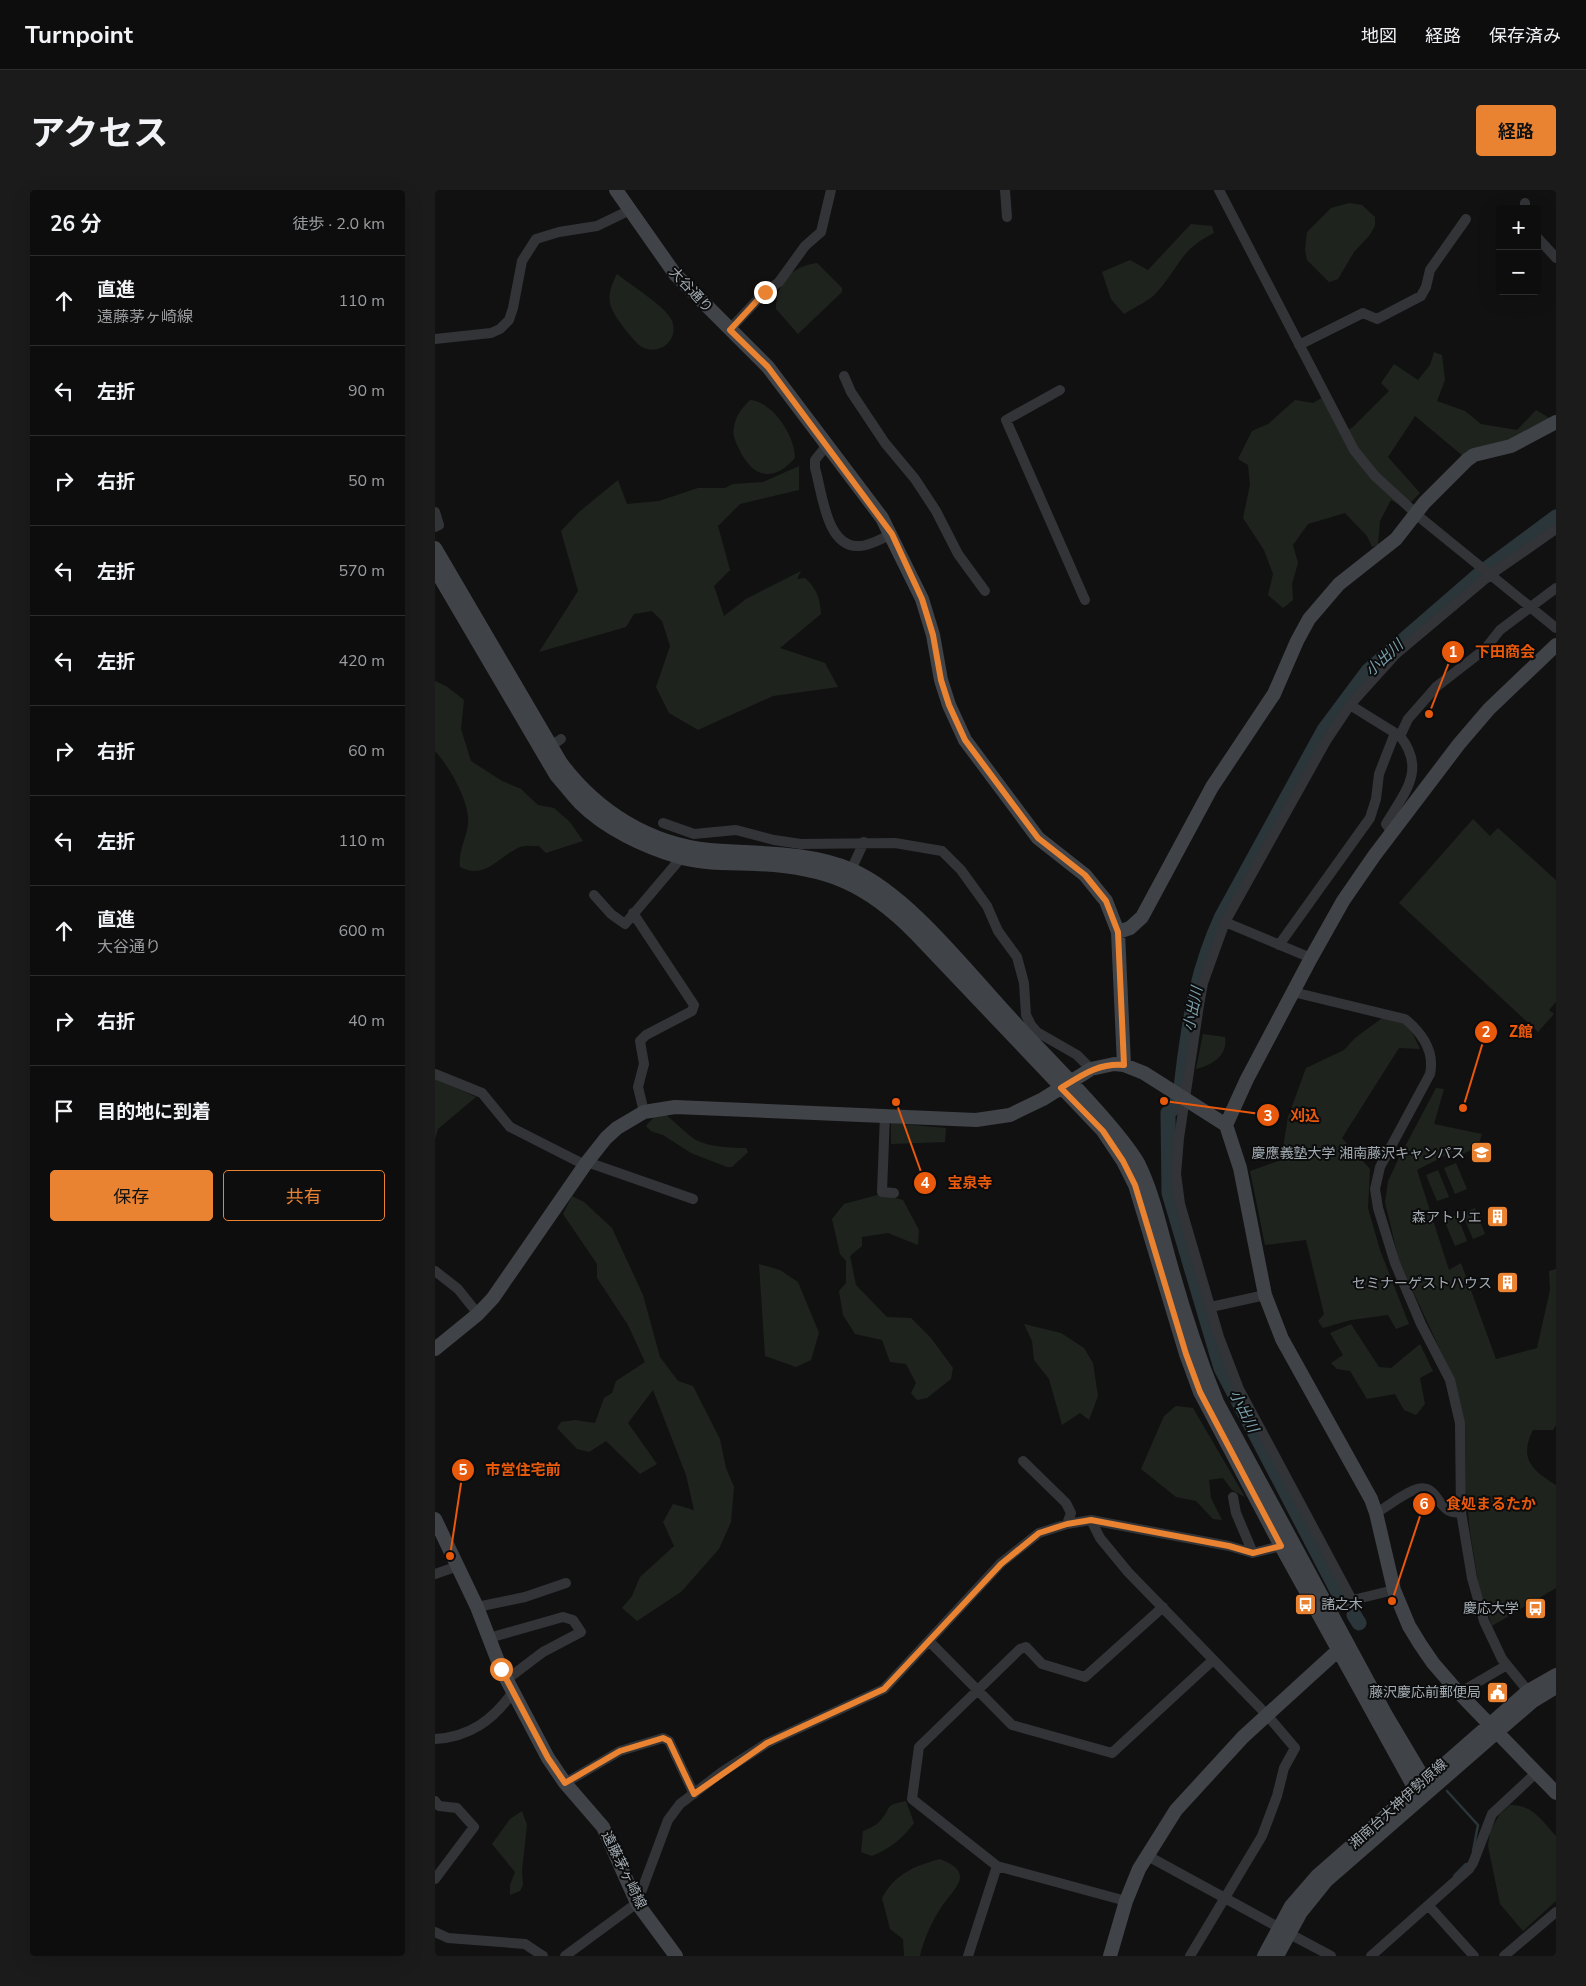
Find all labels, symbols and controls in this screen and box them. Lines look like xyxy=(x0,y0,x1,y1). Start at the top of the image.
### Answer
text: Turnpoint xyxy=(25,19,133,51)
text: 地図 xyxy=(1361,24,1397,48)
text: 経路 xyxy=(1425,24,1461,48)
text: 保存済み xyxy=(1489,24,1561,48)
button: 経路 xyxy=(1476,105,1556,156)
text: アクセス xyxy=(30,110,168,157)
map controls xyxy=(1496,205,1541,295)
button: + xyxy=(1496,205,1541,250)
text: 26 分 xyxy=(50,210,102,238)
text: 徒歩 · 2.0 km xyxy=(292,213,385,235)
button: − xyxy=(1496,250,1541,295)
street label: 大谷通り xyxy=(665,263,717,317)
text: 直進 xyxy=(97,277,135,303)
route end xyxy=(754,281,777,304)
icon: ahead xyxy=(50,287,78,315)
text: 110 m xyxy=(338,290,385,312)
text: 遠藤茅ヶ崎線 xyxy=(97,306,193,328)
icon: left xyxy=(50,377,78,405)
text: 左折 xyxy=(97,379,135,405)
text: 90 m xyxy=(348,380,385,402)
icon: right xyxy=(50,467,78,495)
text: 右折 xyxy=(97,469,135,495)
text: 50 m xyxy=(348,470,385,492)
icon: left xyxy=(50,557,78,585)
text: 左折 xyxy=(97,559,135,585)
text: 570 m xyxy=(338,560,385,582)
water label: 小出川 xyxy=(1361,634,1409,681)
callout: 下田商会 xyxy=(1440,637,1545,667)
text: 1 xyxy=(1448,642,1458,662)
text: 下田商会 xyxy=(1475,642,1535,662)
icon: left xyxy=(50,647,78,675)
text: 左折 xyxy=(97,649,135,675)
text: 420 m xyxy=(338,650,385,672)
icon: right xyxy=(50,737,78,765)
text: 右折 xyxy=(97,739,135,765)
text: 60 m xyxy=(348,740,385,762)
icon: left xyxy=(50,827,78,855)
text: 左折 xyxy=(97,829,135,855)
text: 110 m xyxy=(338,830,385,852)
text: 直進 xyxy=(97,907,135,933)
icon: ahead xyxy=(50,917,78,945)
text: 600 m xyxy=(338,920,385,942)
text: 大谷通り xyxy=(97,936,161,958)
water label: 小出川 xyxy=(1179,983,1207,1033)
icon: right xyxy=(50,1007,78,1035)
text: 右折 xyxy=(97,1009,135,1035)
text: 40 m xyxy=(348,1010,385,1032)
callout: Ζ館 xyxy=(1474,1017,1543,1047)
text: 2 xyxy=(1481,1022,1491,1042)
text: Ζ館 xyxy=(1509,1022,1533,1042)
icon: arrive xyxy=(50,1097,78,1125)
text: 目的地に到着 xyxy=(97,1099,211,1125)
callout: 刈込 xyxy=(1255,1100,1330,1130)
text: 3 xyxy=(1263,1106,1273,1126)
text: 刈込 xyxy=(1290,1106,1320,1126)
school or university icon: 慶應義塾大学 湘南藤沢キャンパス xyxy=(1469,1141,1493,1165)
place label: 慶應義塾大学 湘南藤沢キャンパス xyxy=(1251,1144,1465,1163)
callout: 宝泉寺 xyxy=(913,1168,1003,1198)
button: 保存 xyxy=(50,1170,213,1221)
button: 共有 xyxy=(223,1170,385,1221)
text: 4 xyxy=(920,1173,930,1193)
text: 宝泉寺 xyxy=(947,1173,993,1193)
building icon: 森アトリエ xyxy=(1486,1205,1510,1229)
place label: 森アトリエ xyxy=(1412,1208,1482,1227)
building icon: セミナーゲストハウス xyxy=(1496,1271,1520,1295)
place label: セミナーゲストハウス xyxy=(1352,1274,1492,1293)
water label: 小出川 xyxy=(1225,1386,1264,1437)
callout: 市営住宅前 xyxy=(450,1455,570,1485)
text: 5 xyxy=(458,1460,468,1480)
text: 市営住宅前 xyxy=(485,1460,561,1480)
callout: 食処まるたか xyxy=(1411,1489,1546,1519)
text: 6 xyxy=(1419,1494,1429,1514)
text: 食処まるたか xyxy=(1446,1494,1536,1514)
bus stop icon: 諸之木 xyxy=(1293,1592,1317,1616)
place label: 諸之木 xyxy=(1321,1595,1363,1614)
bus stop icon: 慶応大学 xyxy=(1523,1596,1547,1620)
place label: 慶応大学 xyxy=(1463,1599,1519,1618)
route start xyxy=(490,1658,513,1681)
public building icon: 藤沢慶応前郵便局 xyxy=(1485,1680,1509,1704)
place label: 藤沢慶応前郵便局 xyxy=(1369,1683,1481,1702)
street label: 湘南台大神伊勢原線 xyxy=(1345,1755,1451,1853)
street label: 遠藤茅ヶ崎線 xyxy=(597,1828,651,1912)

